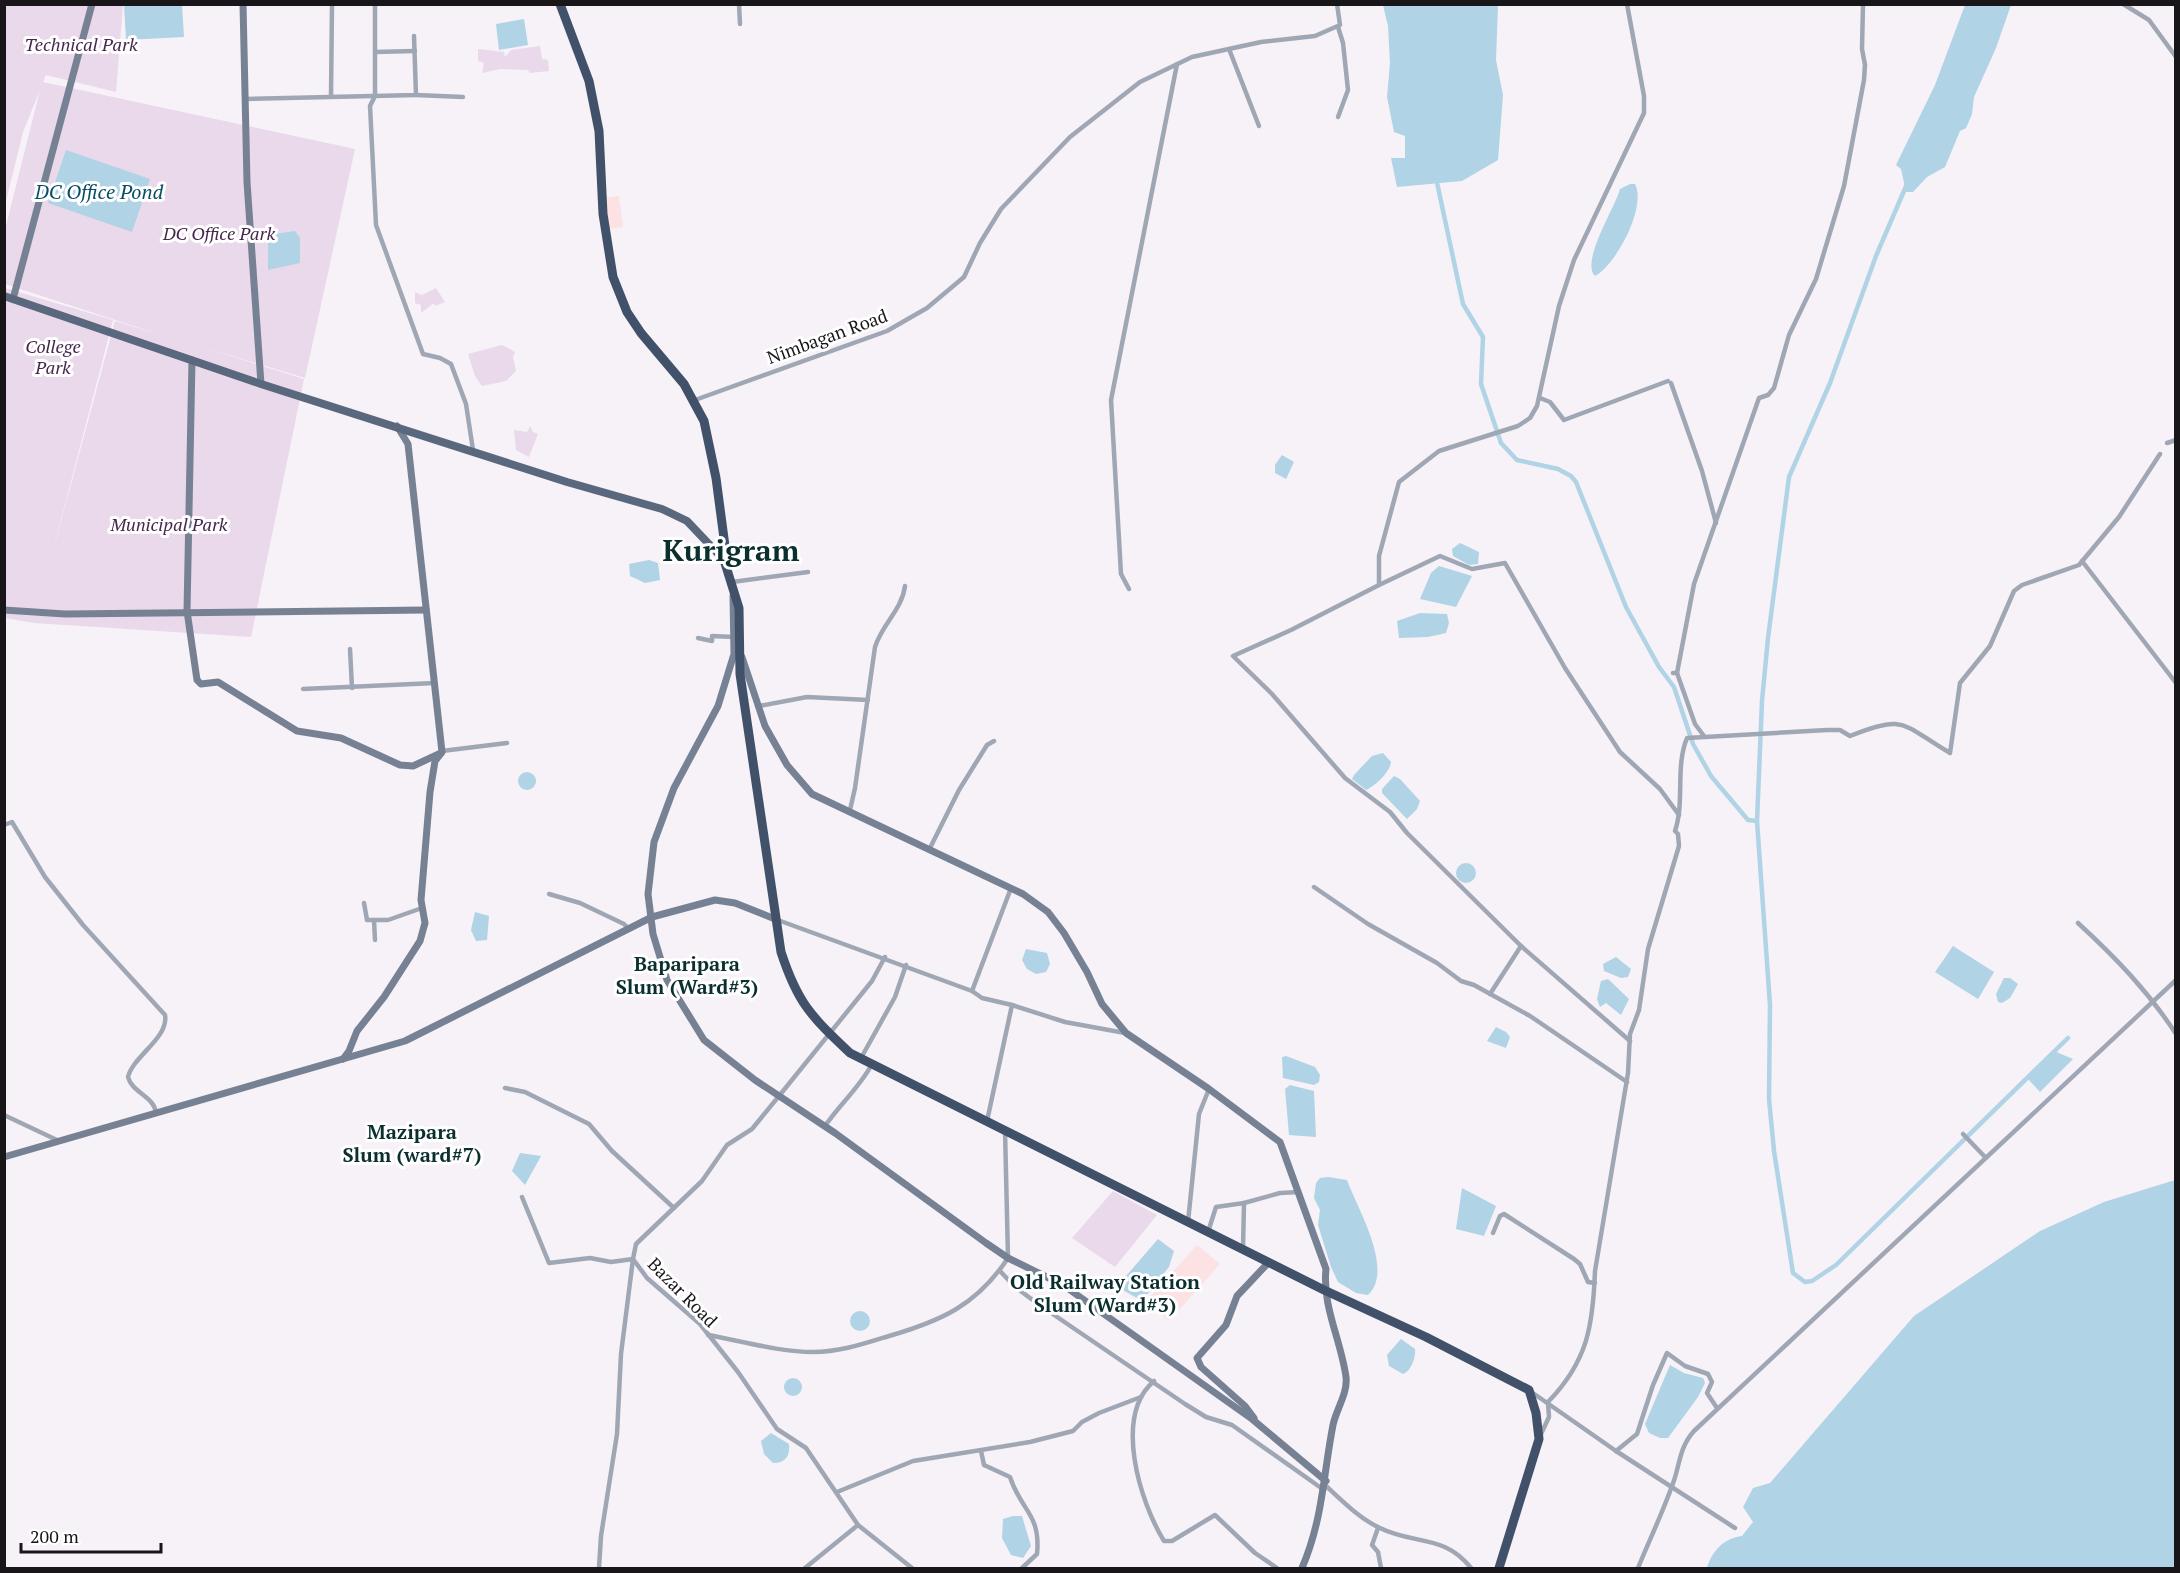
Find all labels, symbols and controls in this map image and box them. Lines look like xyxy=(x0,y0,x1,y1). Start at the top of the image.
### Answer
park label: Technical Park xyxy=(24,32,138,56)
water label: DC Office Pond xyxy=(34,178,164,205)
park label: DC Office Park xyxy=(162,221,275,245)
street label: Nimbagan Road xyxy=(763,303,891,369)
park label: College Park xyxy=(25,334,81,379)
park label: Municipal Park xyxy=(109,512,228,536)
district label: Kurigram xyxy=(662,530,800,570)
district label: Baparipara Slum (Ward#3) xyxy=(616,950,758,1000)
district label: Mazipara Slum (ward#7) xyxy=(342,1118,482,1168)
street label: Bazar Road xyxy=(643,1252,723,1332)
district label: Old Railway Station Slum (Ward#3) xyxy=(1010,1268,1200,1318)
scale bar xyxy=(21,1516,160,1554)
text: 200 m xyxy=(30,1524,79,1548)

